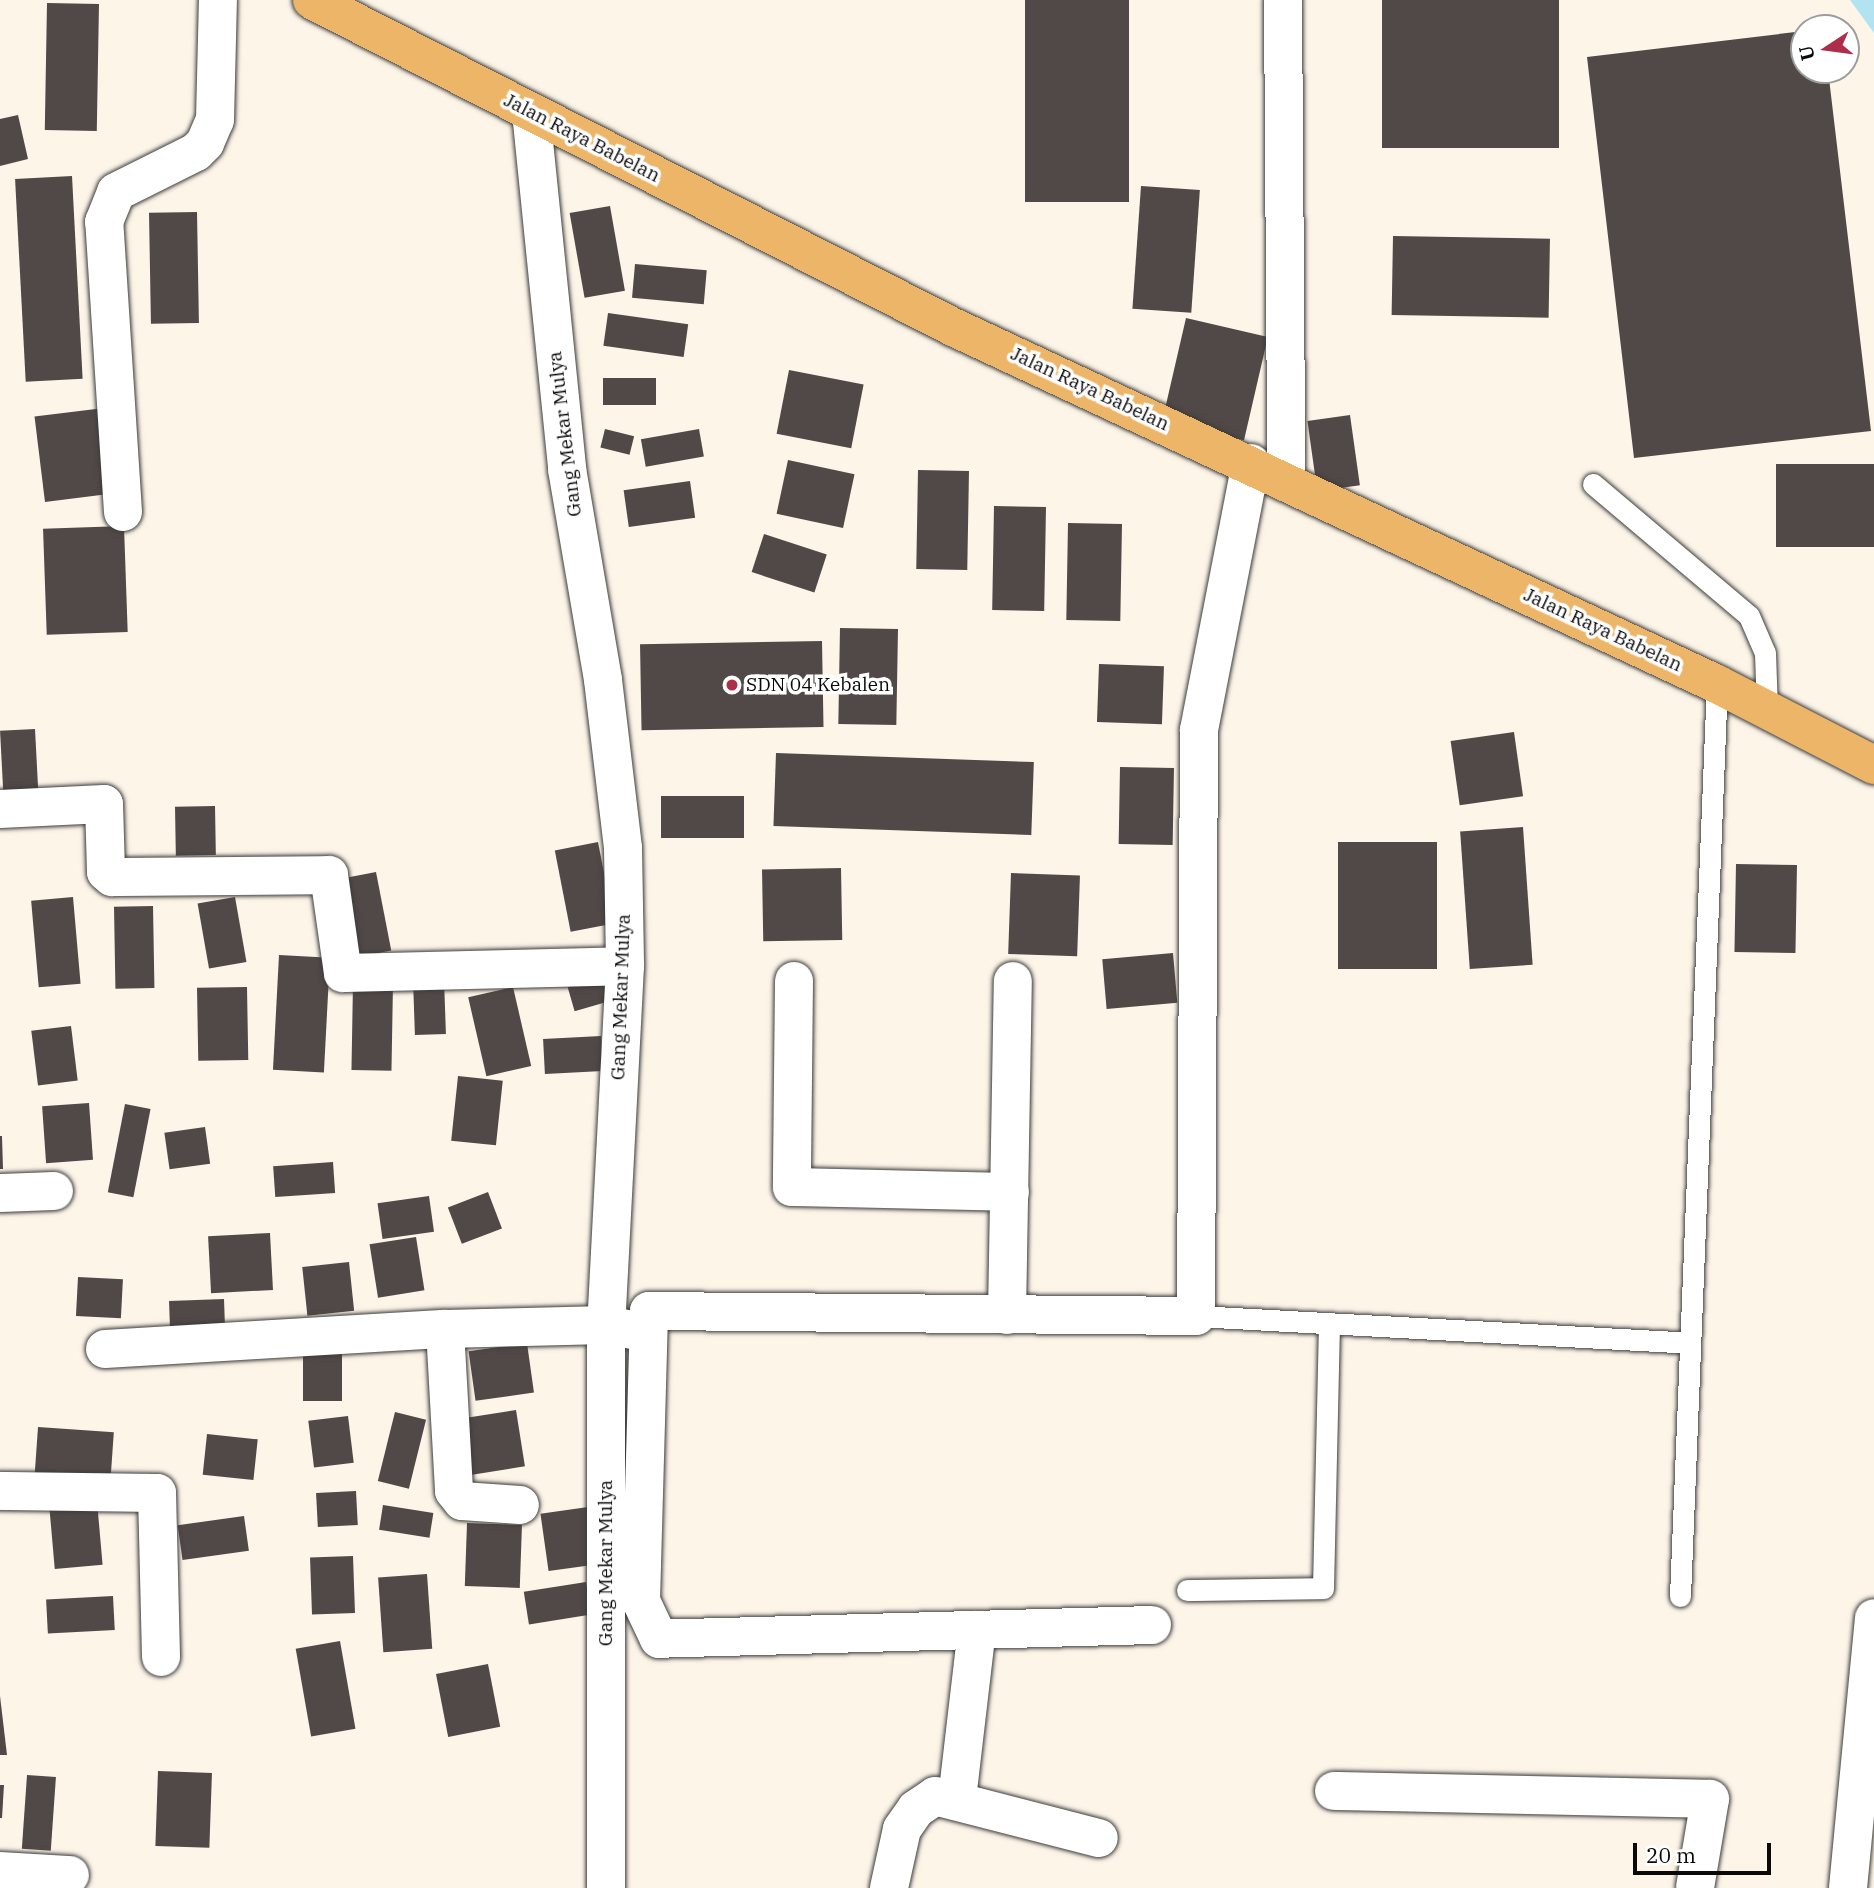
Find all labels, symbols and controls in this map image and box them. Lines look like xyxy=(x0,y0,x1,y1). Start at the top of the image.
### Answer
north arrow xyxy=(1790,14,1860,84)
text: U xyxy=(1793,43,1820,63)
street label: Jalan Raya Babelan xyxy=(500,89,664,187)
street label: Jalan Raya Babelan xyxy=(1007,342,1173,436)
street label: Gang Mekar Mulya xyxy=(544,350,586,518)
street label: Jalan Raya Babelan xyxy=(1520,583,1686,677)
place label: SDN 04 Kebalen xyxy=(746,674,890,696)
marker: SDN 04 Kebalen xyxy=(724,677,740,693)
street label: Gang Mekar Mulya xyxy=(607,913,635,1081)
street label: Gang Mekar Mulya xyxy=(595,1480,617,1646)
scale bar xyxy=(1636,1828,1774,1872)
text: 20 m xyxy=(1646,1841,1696,1869)

